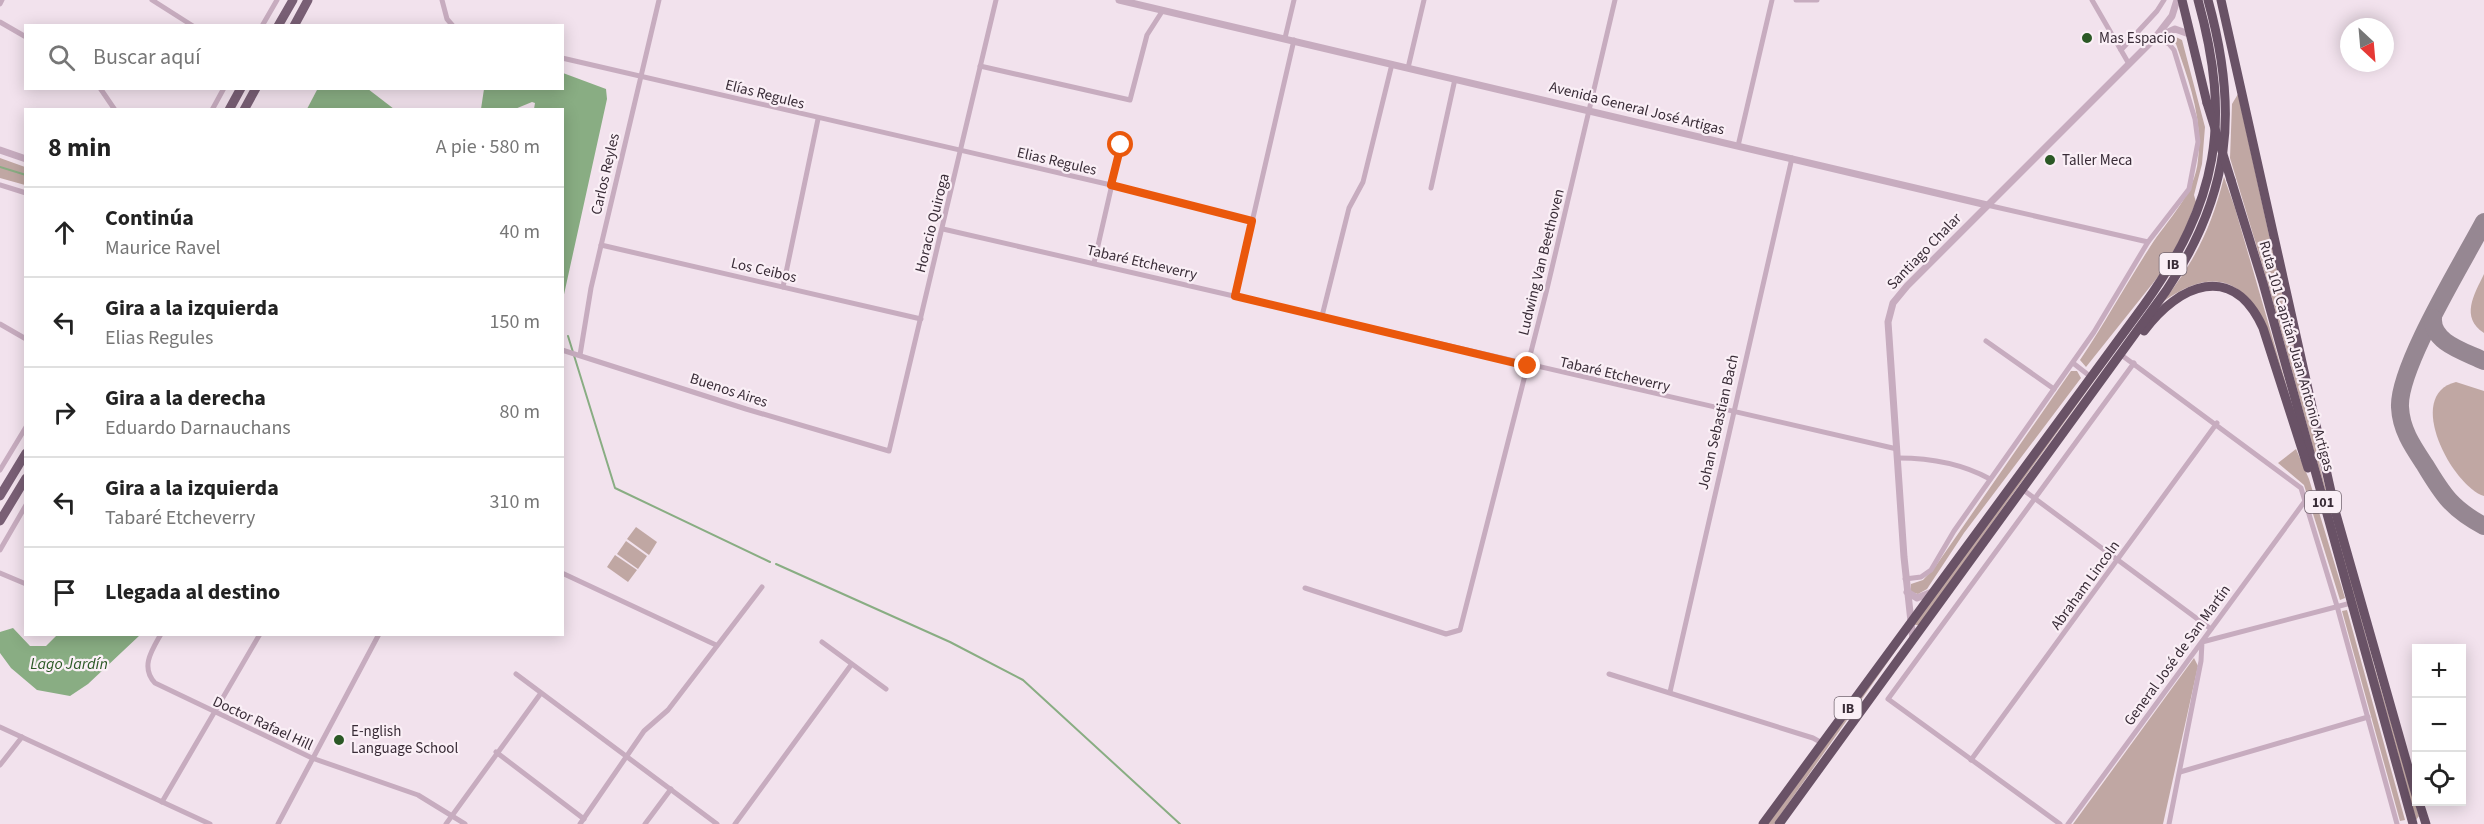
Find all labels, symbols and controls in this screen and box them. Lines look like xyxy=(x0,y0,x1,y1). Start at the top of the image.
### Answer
north arrow xyxy=(2340,18,2394,72)
search box xyxy=(24,24,564,90)
place label: Mas Espacio xyxy=(2099,28,2175,49)
marker: Mas Espacio xyxy=(2080,31,2094,45)
icon: search xyxy=(45,41,78,74)
text: Buscar aquí xyxy=(93,41,201,73)
street label: Elías Regules xyxy=(723,74,807,114)
street label: Avenida General José Artigas xyxy=(1547,77,1727,140)
text: 8 min xyxy=(48,129,111,166)
street label: Carlos Reyles xyxy=(586,131,625,217)
route start xyxy=(1107,131,1133,157)
text: A pie · 580 m xyxy=(436,133,540,161)
street label: Elias Regules xyxy=(1015,142,1099,181)
place label: Taller Meca xyxy=(2062,150,2132,171)
marker: Taller Meca xyxy=(2043,153,2057,167)
street label: Horacio Quiroga xyxy=(910,171,955,275)
street label: Ludwing Van Beethoven xyxy=(1513,187,1570,338)
text: Continúa xyxy=(105,202,194,234)
street label: Santiago Chalar xyxy=(1882,208,1967,294)
icon: ahead xyxy=(48,216,81,249)
text: 40 m xyxy=(500,218,540,246)
text: Maurice Ravel xyxy=(105,234,221,262)
street label: Ruta 101 Capitán Juan Antonio Artigas xyxy=(2254,238,2340,474)
street label: Tabaré Etcheverry xyxy=(1085,240,1199,285)
street label: Los Ceibos xyxy=(729,253,799,288)
road number: IB xyxy=(2160,253,2186,275)
text: Gira a la izquierda xyxy=(105,292,279,324)
icon: left xyxy=(48,306,81,339)
text: 150 m xyxy=(490,308,540,336)
text: Elias Regules xyxy=(105,324,213,352)
route end xyxy=(1514,352,1540,378)
street label: Tabaré Etcheverry xyxy=(1558,352,1672,397)
street label: Johan Sebastian Bach xyxy=(1693,352,1744,492)
street label: Buenos Aires xyxy=(687,368,770,413)
text: Gira a la derecha xyxy=(105,382,266,414)
icon: right xyxy=(48,396,81,429)
text: 80 m xyxy=(500,398,540,426)
text: Eduardo Darnauchans xyxy=(105,414,291,442)
text: Gira a la izquierda xyxy=(105,472,279,504)
icon: left xyxy=(48,486,81,519)
text: 310 m xyxy=(490,488,540,516)
road number: 101 xyxy=(2305,491,2341,513)
text: Tabaré Etcheverry xyxy=(105,504,255,532)
street label: Abraham Lincoln xyxy=(2046,536,2125,634)
icon: arrive xyxy=(48,576,81,609)
text: Llegada al destino xyxy=(105,576,280,608)
street label: General José de San Martín xyxy=(2119,580,2236,730)
map controls xyxy=(2412,644,2466,806)
button: + xyxy=(2412,644,2466,698)
water label: Lago Jardín xyxy=(30,653,108,675)
street label: Doctor Rafael Hill xyxy=(209,691,316,756)
road number: IB xyxy=(1834,697,1862,719)
button: − xyxy=(2412,698,2466,752)
place label: E-nglish Language School xyxy=(351,721,458,759)
marker: E-nglish Language School xyxy=(332,733,346,747)
button: locate xyxy=(2412,752,2466,806)

